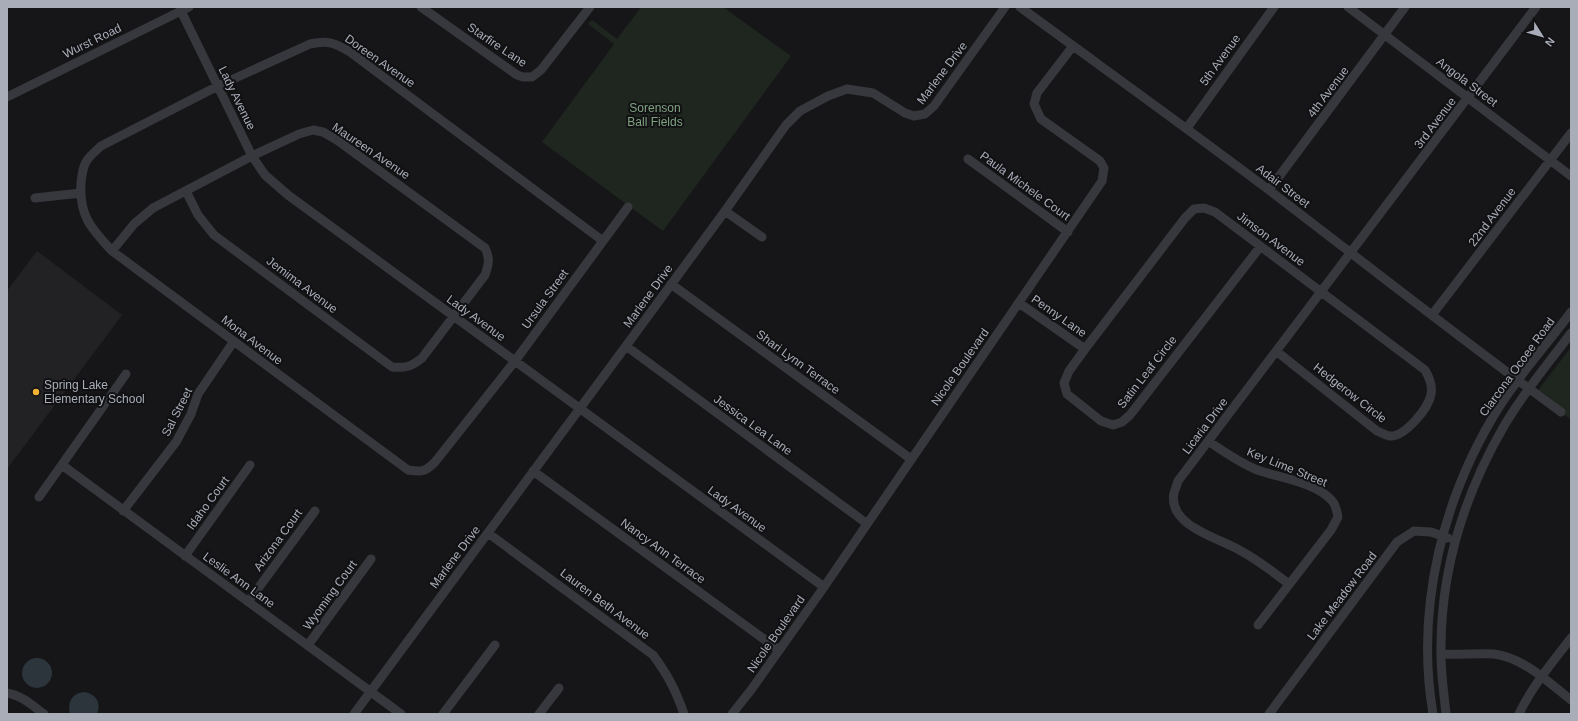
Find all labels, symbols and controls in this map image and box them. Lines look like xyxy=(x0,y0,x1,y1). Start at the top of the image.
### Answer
north arrow xyxy=(1522,16,1562,56)
street label: Starfire Lane xyxy=(465,20,530,70)
street label: Wurst Road xyxy=(61,21,123,61)
street label: 5th Avenue xyxy=(1197,31,1243,88)
street label: Doreen Avenue xyxy=(342,32,418,91)
text: N xyxy=(1543,35,1557,49)
street label: Marlene Drive xyxy=(914,39,970,107)
street label: Angola Street xyxy=(1434,55,1501,110)
street label: Lady Avenue xyxy=(216,64,259,132)
street label: 4th Avenue xyxy=(1304,64,1352,120)
street label: 3rd Avenue xyxy=(1411,94,1459,151)
park label: Sorenson Ball Fields xyxy=(627,101,683,129)
street label: Maureen Avenue xyxy=(330,120,413,182)
street label: Paula Michele Court xyxy=(977,149,1073,224)
street label: Adair Street xyxy=(1253,161,1313,211)
street label: 22nd Avenue xyxy=(1465,185,1519,249)
street label: Jimson Avenue xyxy=(1234,209,1308,269)
street label: Jemima Avenue xyxy=(264,254,340,316)
street label: Marlene Drive xyxy=(620,261,676,330)
street label: Ursula Street xyxy=(519,266,572,331)
street label: Lady Avenue xyxy=(444,292,508,344)
street label: Penny Lane xyxy=(1029,292,1090,340)
street label: Mona Avenue xyxy=(219,312,286,368)
street label: Clarcona Ocoee Road xyxy=(1476,315,1558,419)
street label: Nicole Boulevard xyxy=(928,326,992,408)
street label: Shari Lynn Terrace xyxy=(753,327,843,397)
street label: Satin Leaf Circle xyxy=(1114,333,1180,411)
street label: Hedgerow Circle xyxy=(1311,360,1390,426)
place label: Spring Lake Elementary School xyxy=(44,378,145,406)
street label: Sal Street xyxy=(159,385,195,439)
marker: Spring Lake Elementary School xyxy=(31,387,41,397)
street label: Jessica Lea Lane xyxy=(711,392,795,458)
street label: Licaria Drive xyxy=(1179,395,1231,457)
street label: Key Lime Street xyxy=(1245,445,1330,490)
street label: Idaho Court xyxy=(184,473,232,532)
street label: Lady Avenue xyxy=(705,483,769,535)
street label: Arizona Court xyxy=(251,506,306,574)
street label: Nancy Ann Terrace xyxy=(618,516,708,587)
street label: Marlene Drive xyxy=(427,523,483,591)
street label: Leslie Ann Lane xyxy=(200,549,278,611)
street label: Lake Meadow Road xyxy=(1304,549,1380,643)
street label: Wyoming Court xyxy=(300,557,360,633)
street label: Lauren Beth Avenue xyxy=(557,566,653,642)
street label: Nicole Boulevard xyxy=(744,593,808,675)

